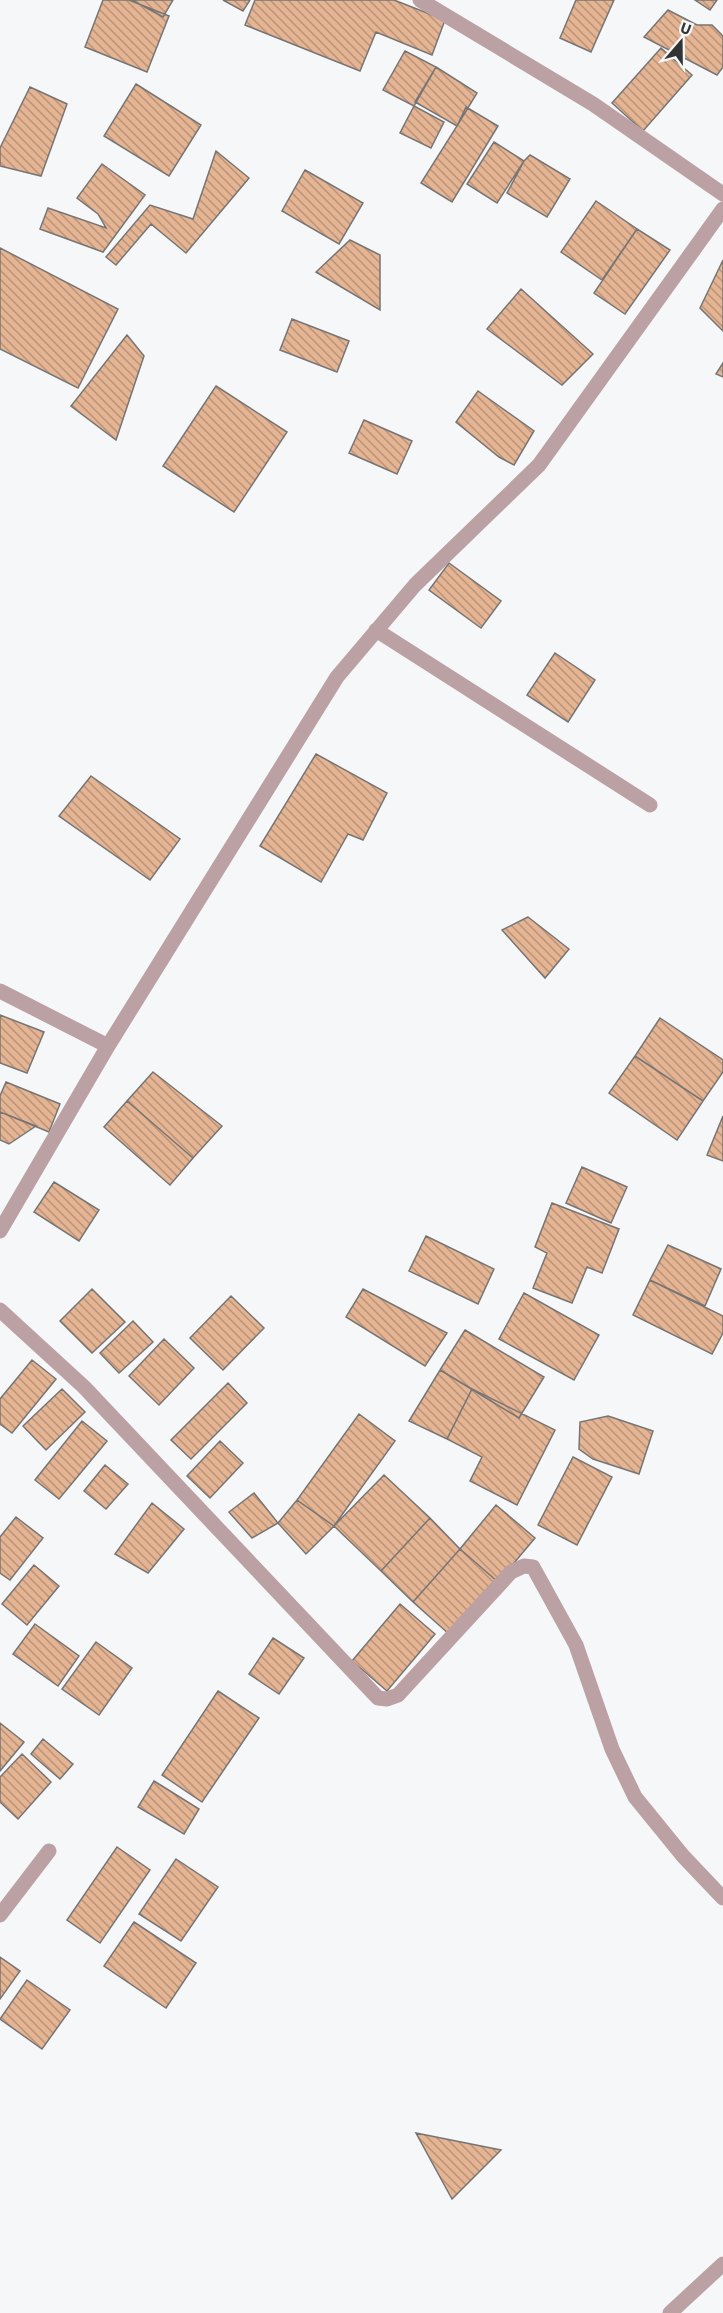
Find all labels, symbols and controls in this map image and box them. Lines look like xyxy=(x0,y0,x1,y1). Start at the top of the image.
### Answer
north arrow xyxy=(651,12,711,72)
text: U xyxy=(677,17,695,41)

